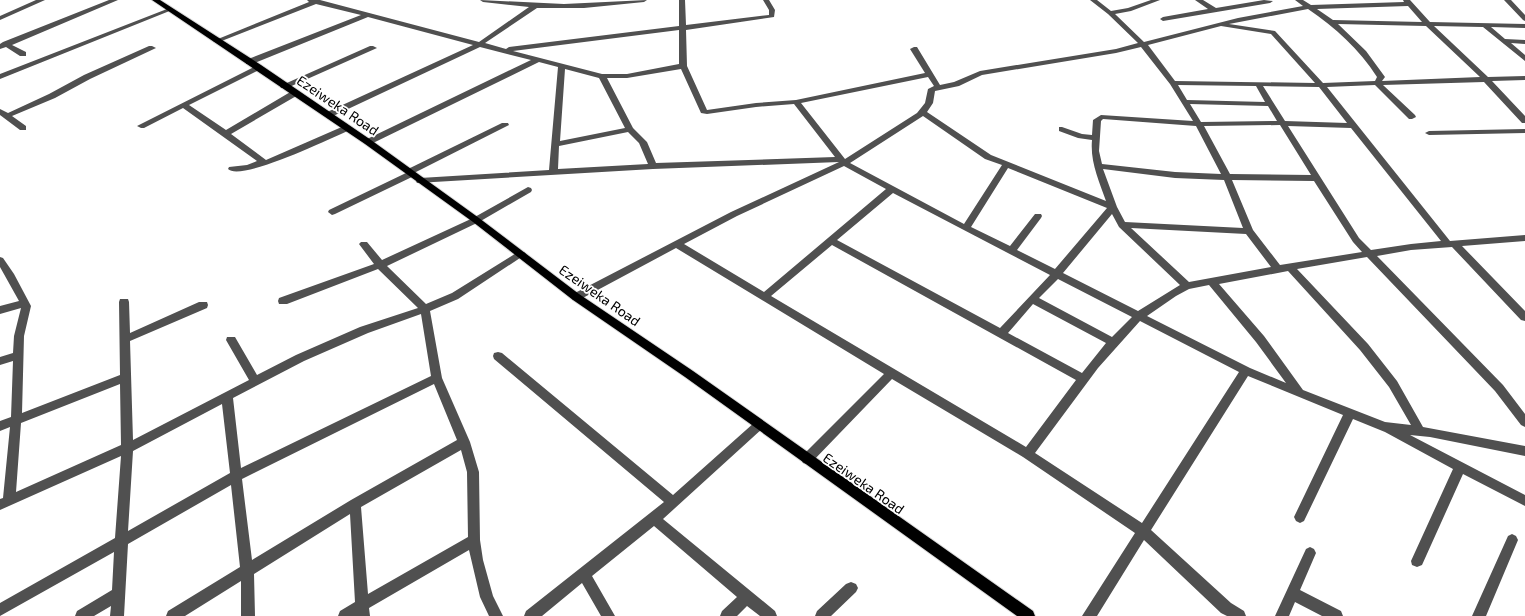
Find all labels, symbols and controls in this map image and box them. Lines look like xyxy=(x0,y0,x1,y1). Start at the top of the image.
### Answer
street label: Ezeiweka Road xyxy=(294,71,382,139)
street label: Ezeiweka Road xyxy=(556,261,644,329)
street label: Ezeiweka Road xyxy=(820,449,908,517)

